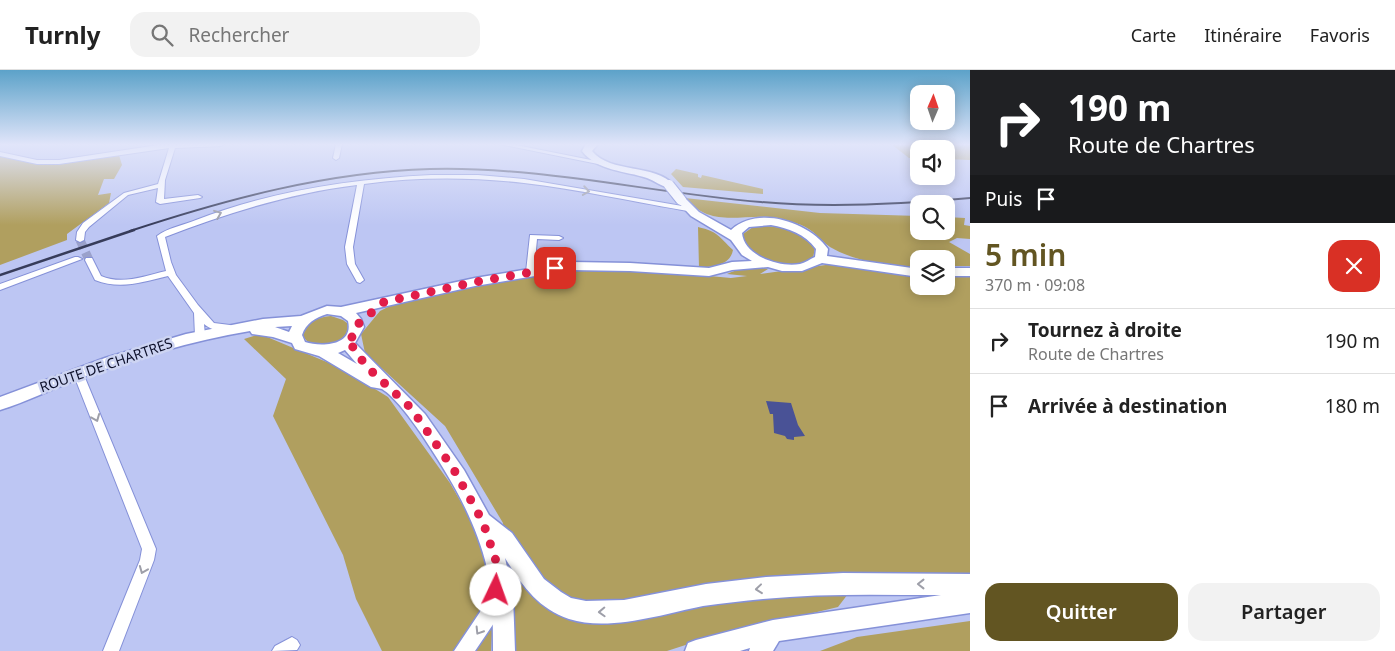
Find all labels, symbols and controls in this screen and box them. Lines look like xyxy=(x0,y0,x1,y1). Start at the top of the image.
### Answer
search box xyxy=(130,12,480,57)
text: Turnly xyxy=(25,18,100,51)
icon: search xyxy=(148,21,176,49)
text: Rechercher xyxy=(188,22,289,48)
text: Carte xyxy=(1131,23,1176,47)
text: Itinéraire xyxy=(1204,23,1282,47)
text: Favoris xyxy=(1310,23,1370,47)
text: 190 m xyxy=(1068,84,1171,131)
north arrow xyxy=(910,85,955,130)
map controls xyxy=(910,85,955,295)
icon: right xyxy=(985,90,1050,155)
text: Route de Chartres xyxy=(1068,129,1255,159)
button: sound xyxy=(910,140,955,185)
one-way arrow xyxy=(581,185,590,195)
icon: arrive xyxy=(1032,185,1060,213)
text: Puis xyxy=(985,186,1022,212)
button: search xyxy=(910,195,955,240)
one-way arrow xyxy=(213,209,222,220)
text: 5 min xyxy=(985,234,1066,275)
button: close xyxy=(1328,240,1380,292)
pin xyxy=(534,247,576,289)
button: layers xyxy=(910,250,955,295)
icon: arrive xyxy=(541,254,569,282)
text: 370 m · 09:08 xyxy=(985,274,1085,296)
text: Tournez à droite xyxy=(1028,317,1182,343)
icon: right xyxy=(985,327,1013,355)
text: 190 m xyxy=(1325,328,1380,354)
street label: ROUTE DE CHARTRES xyxy=(37,333,175,396)
text: Route de Chartres xyxy=(1028,343,1164,365)
icon: arrive xyxy=(985,392,1013,420)
text: Arrivée à destination xyxy=(1028,393,1227,419)
text: 180 m xyxy=(1325,393,1380,419)
one-way arrow xyxy=(90,413,101,422)
position arrow xyxy=(469,563,521,615)
one-way arrow xyxy=(139,565,150,574)
one-way arrow xyxy=(917,579,925,589)
one-way arrow xyxy=(755,583,763,594)
button: Quitter xyxy=(985,583,1178,641)
button: Partager xyxy=(1188,583,1380,641)
one-way arrow xyxy=(598,607,606,618)
one-way arrow xyxy=(475,626,485,635)

